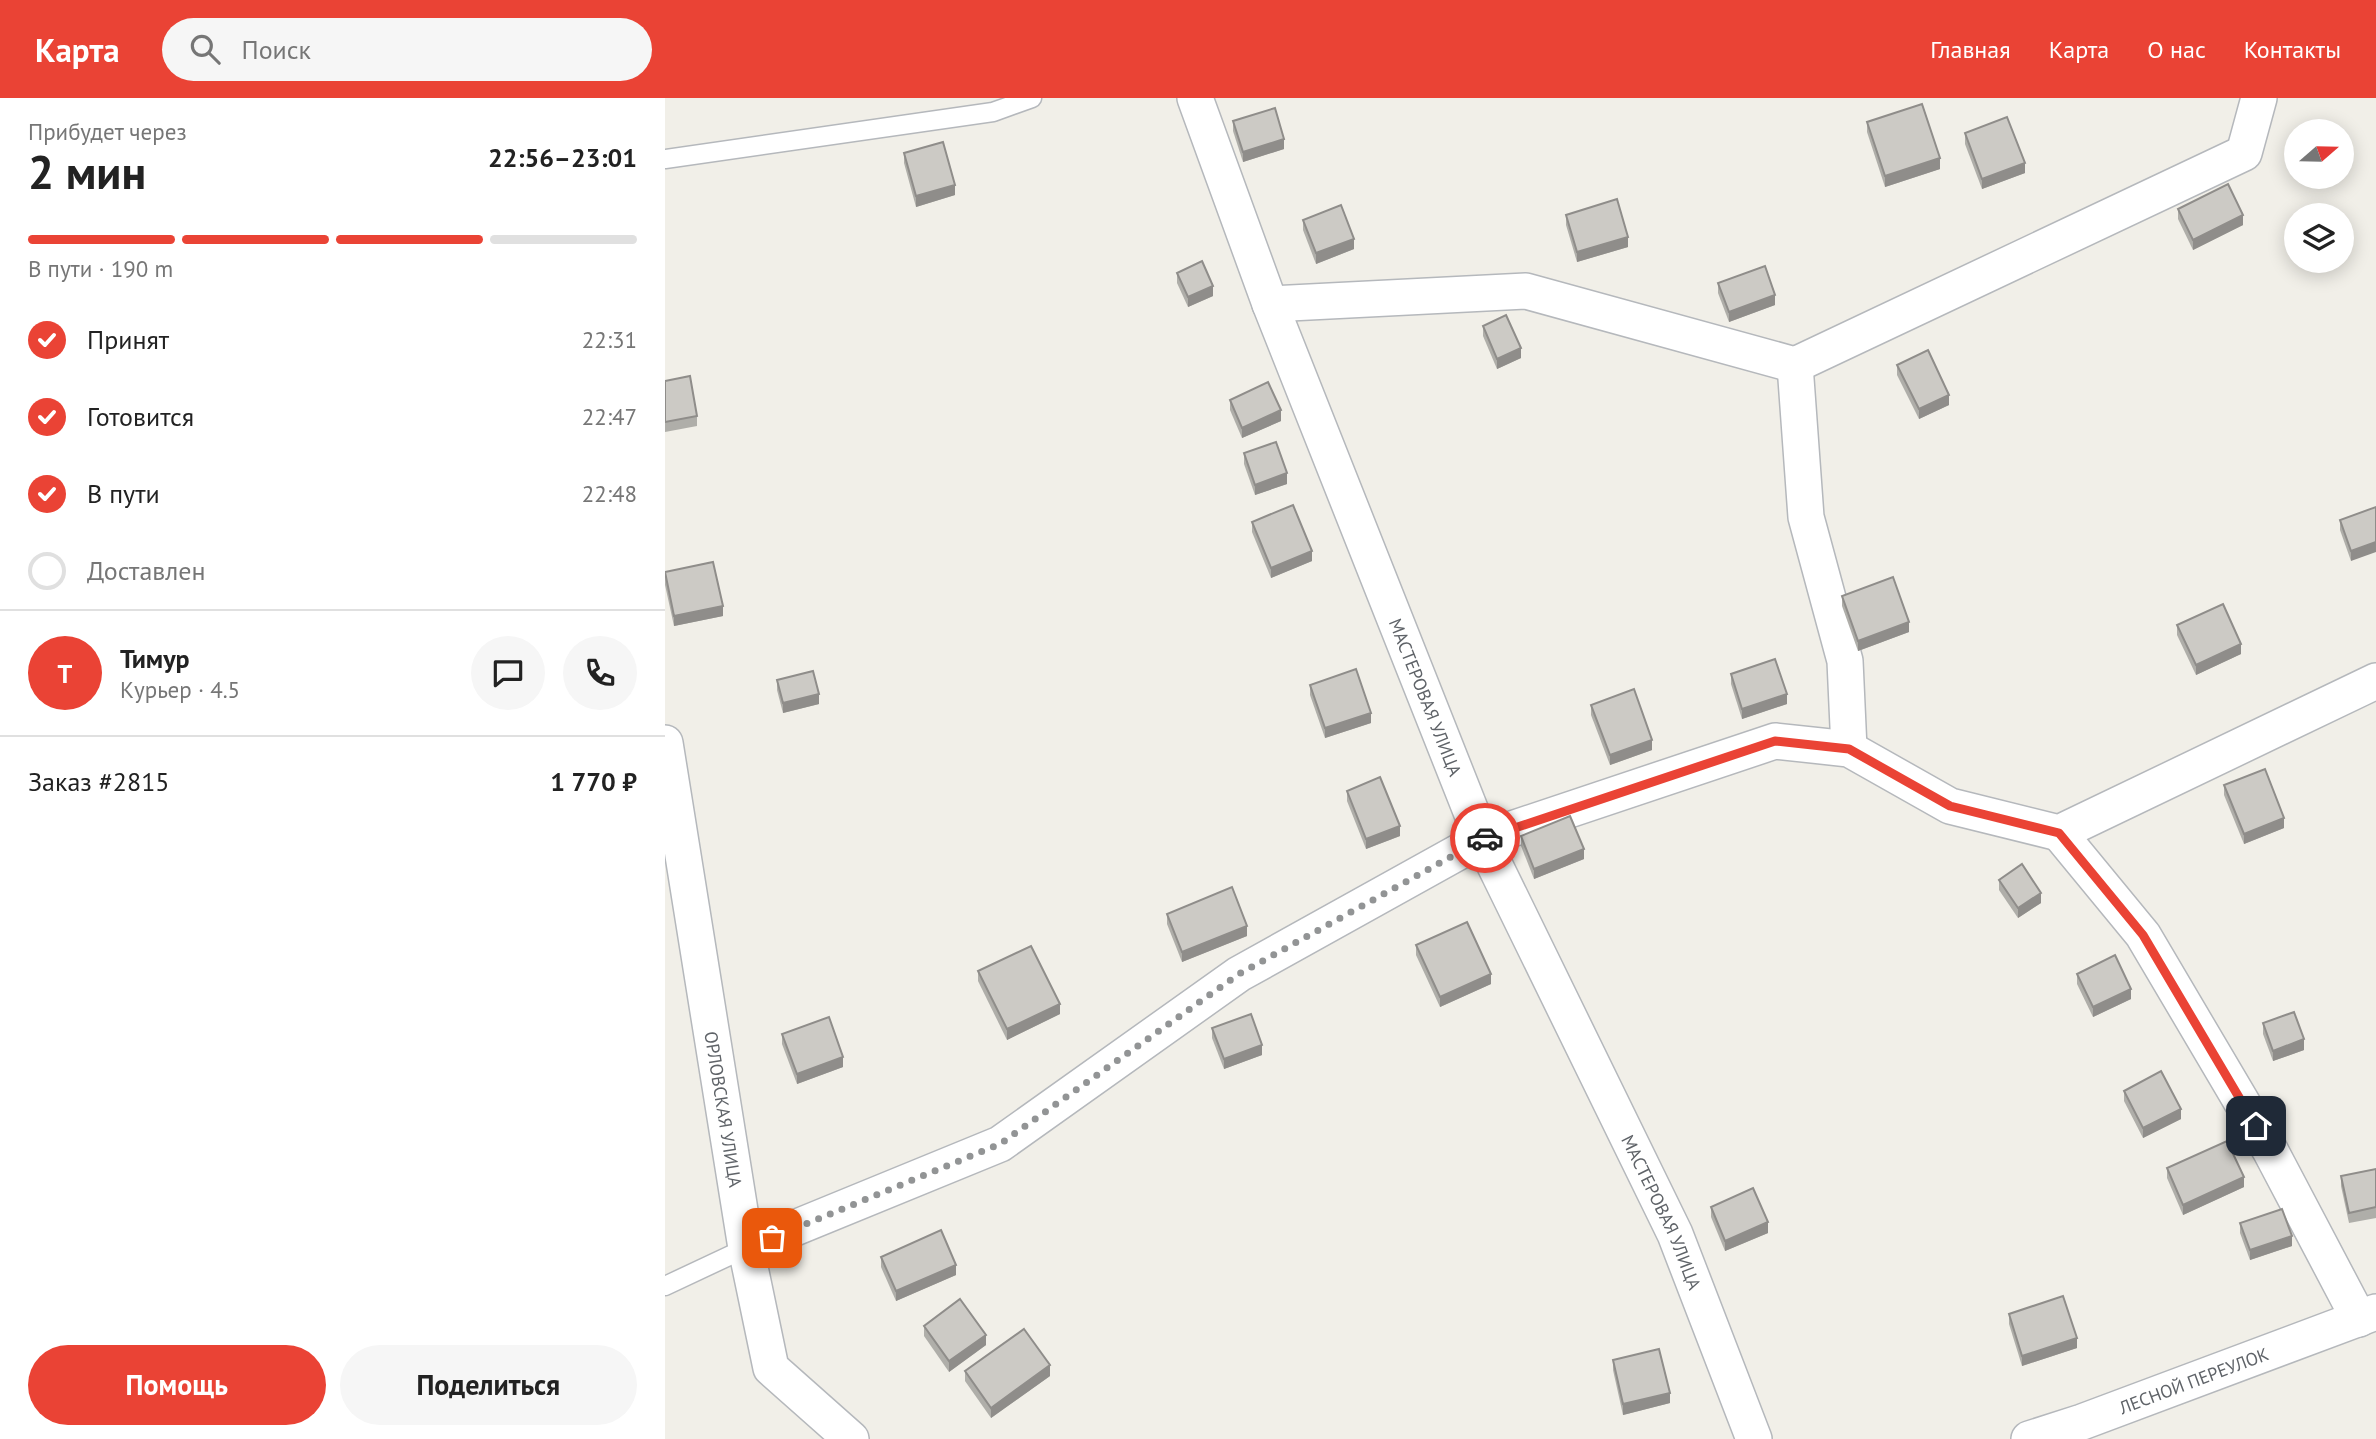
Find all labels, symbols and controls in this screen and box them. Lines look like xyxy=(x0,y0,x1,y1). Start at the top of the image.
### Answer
search box xyxy=(162,18,652,81)
text: Карта xyxy=(35,28,120,71)
icon: search xyxy=(186,30,224,68)
text: Поиск xyxy=(242,33,311,66)
text: Главная xyxy=(1930,34,2011,65)
text: Карта xyxy=(2049,34,2109,65)
text: О нас xyxy=(2147,34,2206,65)
text: Контакты xyxy=(2244,34,2341,65)
text: Прибудет через xyxy=(28,117,187,146)
north arrow xyxy=(2284,119,2354,189)
map controls xyxy=(2284,119,2354,273)
text: 22:56–23:01 xyxy=(488,141,637,174)
text: 2 мин xyxy=(28,142,146,202)
button: layers xyxy=(2284,203,2354,273)
text: В пути · 190 m xyxy=(28,254,173,283)
icon: check xyxy=(28,321,66,359)
text: Принят xyxy=(87,323,169,356)
text: 22:31 xyxy=(582,325,637,354)
icon: check xyxy=(28,398,66,436)
text: Готовится xyxy=(87,400,194,433)
text: 22:47 xyxy=(582,402,637,431)
icon: check xyxy=(28,475,66,513)
text: В пути xyxy=(87,477,160,510)
text: 22:48 xyxy=(582,479,637,508)
text: Доставлен xyxy=(87,554,206,587)
street label: МАСТЕРОВАЯ УЛИЦА xyxy=(1384,615,1467,780)
button: chat xyxy=(471,636,545,710)
button: phone xyxy=(563,636,637,710)
text: Тимур xyxy=(120,642,190,675)
text: Т xyxy=(58,657,72,690)
text: Курьер · 4.5 xyxy=(120,675,240,704)
text: Заказ #2815 xyxy=(28,765,170,798)
text: 1 770 ₽ xyxy=(550,765,637,798)
courier xyxy=(1450,803,1520,873)
icon: car xyxy=(1466,819,1504,857)
street label: ОРЛОВСКАЯ УЛИЦА xyxy=(700,1030,748,1189)
pin xyxy=(2226,1096,2286,1156)
icon: home xyxy=(2237,1107,2275,1145)
street label: МАСТЕРОВАЯ УЛИЦА xyxy=(1617,1131,1707,1293)
pin xyxy=(742,1208,802,1268)
icon: bag xyxy=(753,1219,791,1257)
street label: ЛЕСНОЙ ПЕРЕУЛОК xyxy=(2115,1342,2272,1419)
button: Помощь xyxy=(28,1345,326,1425)
button: Поделиться xyxy=(340,1345,637,1425)

